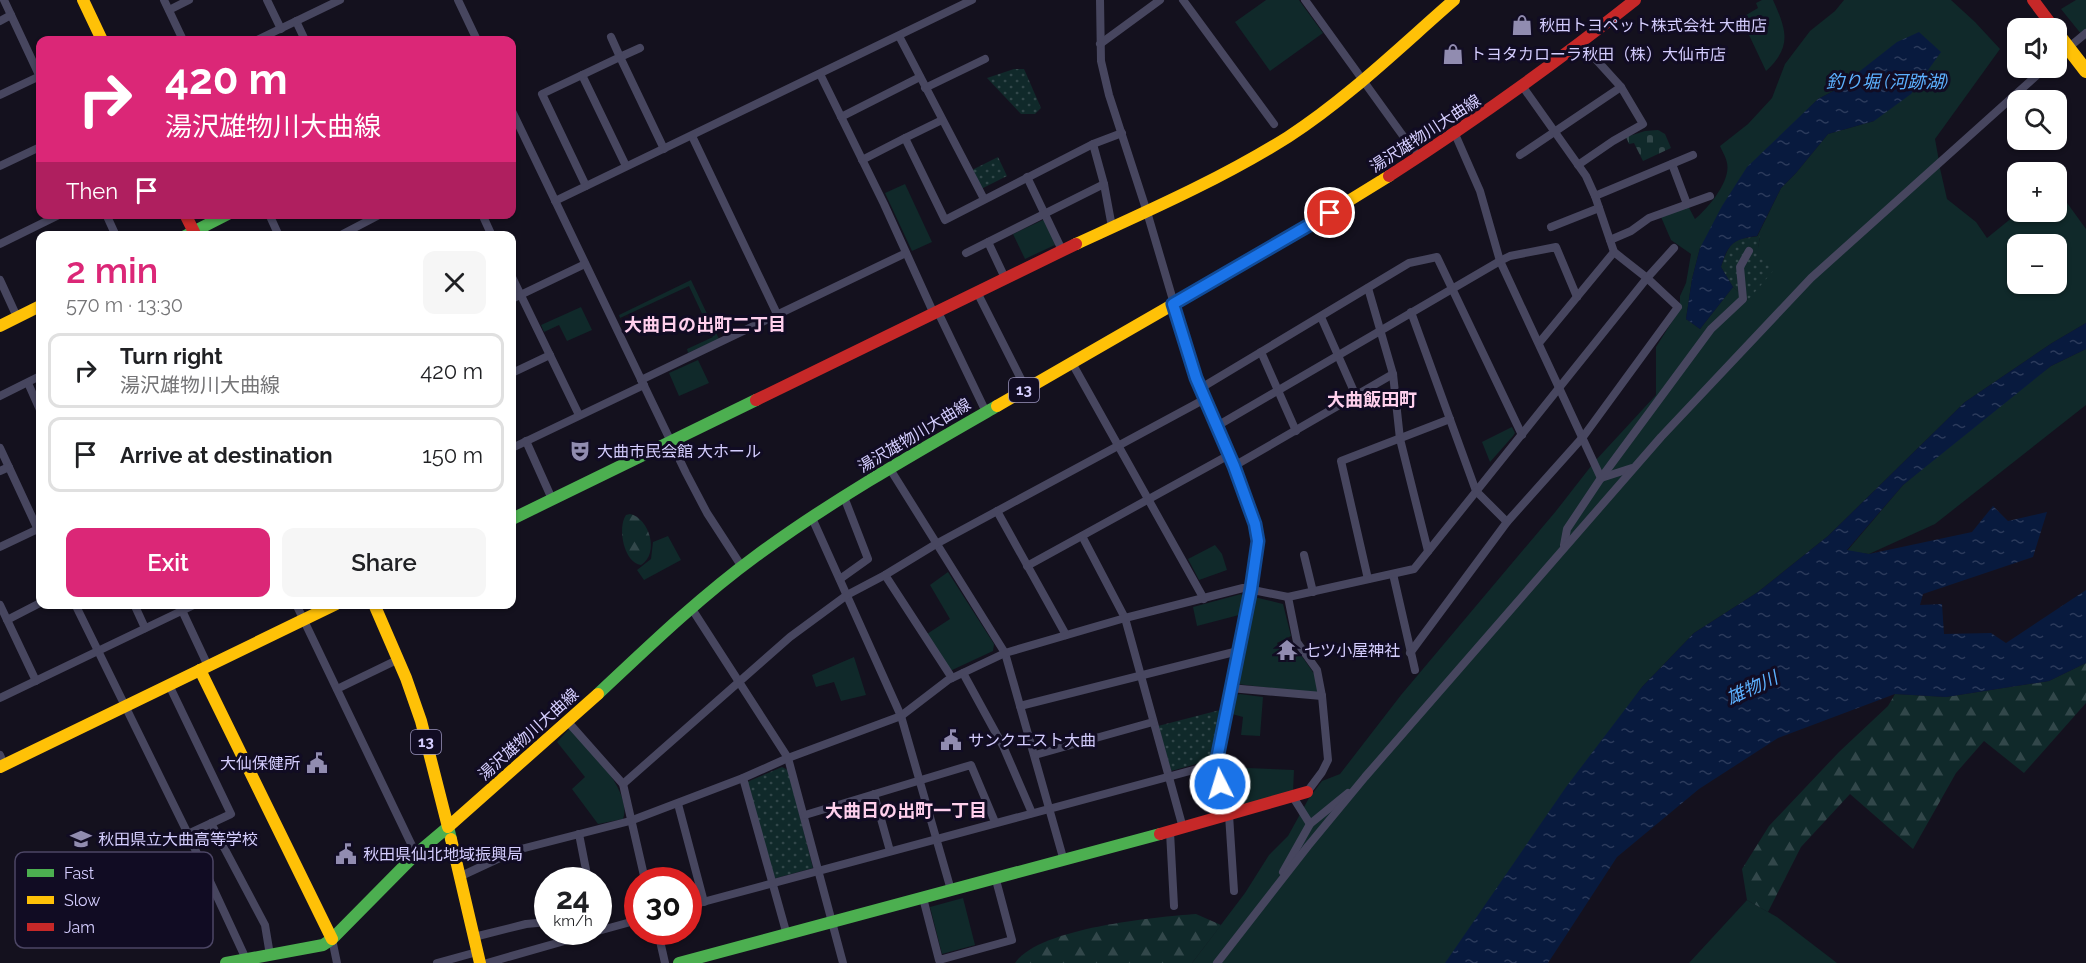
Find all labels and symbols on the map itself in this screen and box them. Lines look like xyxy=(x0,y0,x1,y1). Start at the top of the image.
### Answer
shop icon: 秋田トヨペット株式会社 大曲店 xyxy=(1510,13,1534,37)
place label: 秋田トヨペット株式会社 大曲店 xyxy=(1539,16,1767,35)
shop icon: トヨタカローラ秋田（株）大仙市店 xyxy=(1441,42,1465,66)
place label: トヨタカローラ秋田（株）大仙市店 xyxy=(1470,45,1726,64)
water label: 釣り堀 (河跡湖) xyxy=(1826,71,1948,92)
street label: 湯沢雄物川大曲線 xyxy=(1366,91,1484,176)
pin xyxy=(1304,187,1355,238)
district label: 大曲日の出町二丁目 xyxy=(624,314,786,335)
road number: 13 xyxy=(1009,378,1039,402)
district label: 大曲飯田町 xyxy=(1327,389,1417,410)
street label: 湯沢雄物川大曲線 xyxy=(854,394,974,477)
theatre icon: 大曲市民会館 大ホール xyxy=(568,439,592,463)
place label: 大曲市民会館 大ホール xyxy=(597,442,761,461)
temple icon: 七ツ小屋神社 xyxy=(1275,638,1299,662)
place label: 七ツ小屋神社 xyxy=(1304,641,1400,660)
water label: 雄物川 xyxy=(1723,666,1783,708)
street label: 湯沢雄物川大曲線 xyxy=(474,684,582,784)
public building icon: サンクエスト大曲 xyxy=(939,728,963,752)
road number: 13 xyxy=(411,730,441,754)
place label: サンクエスト大曲 xyxy=(968,731,1096,750)
public building icon: 大仙保健所 xyxy=(305,751,329,775)
position arrow xyxy=(1188,752,1252,816)
place label: 大仙保健所 xyxy=(220,754,300,773)
district label: 大曲日の出町一丁目 xyxy=(825,800,987,821)
school or university icon: 秋田県立大曲高等学校 xyxy=(69,827,93,851)
place label: 秋田県立大曲高等学校 xyxy=(98,830,258,849)
public building icon: 秋田県仙北地域振興局 xyxy=(334,842,358,866)
place label: 秋田県仙北地域振興局 xyxy=(363,845,523,864)
legend xyxy=(15,852,213,948)
text: Fast xyxy=(64,864,95,883)
speed limit sign: 30 xyxy=(624,867,702,945)
text: Slow xyxy=(64,891,100,910)
text: Jam xyxy=(64,918,95,937)

